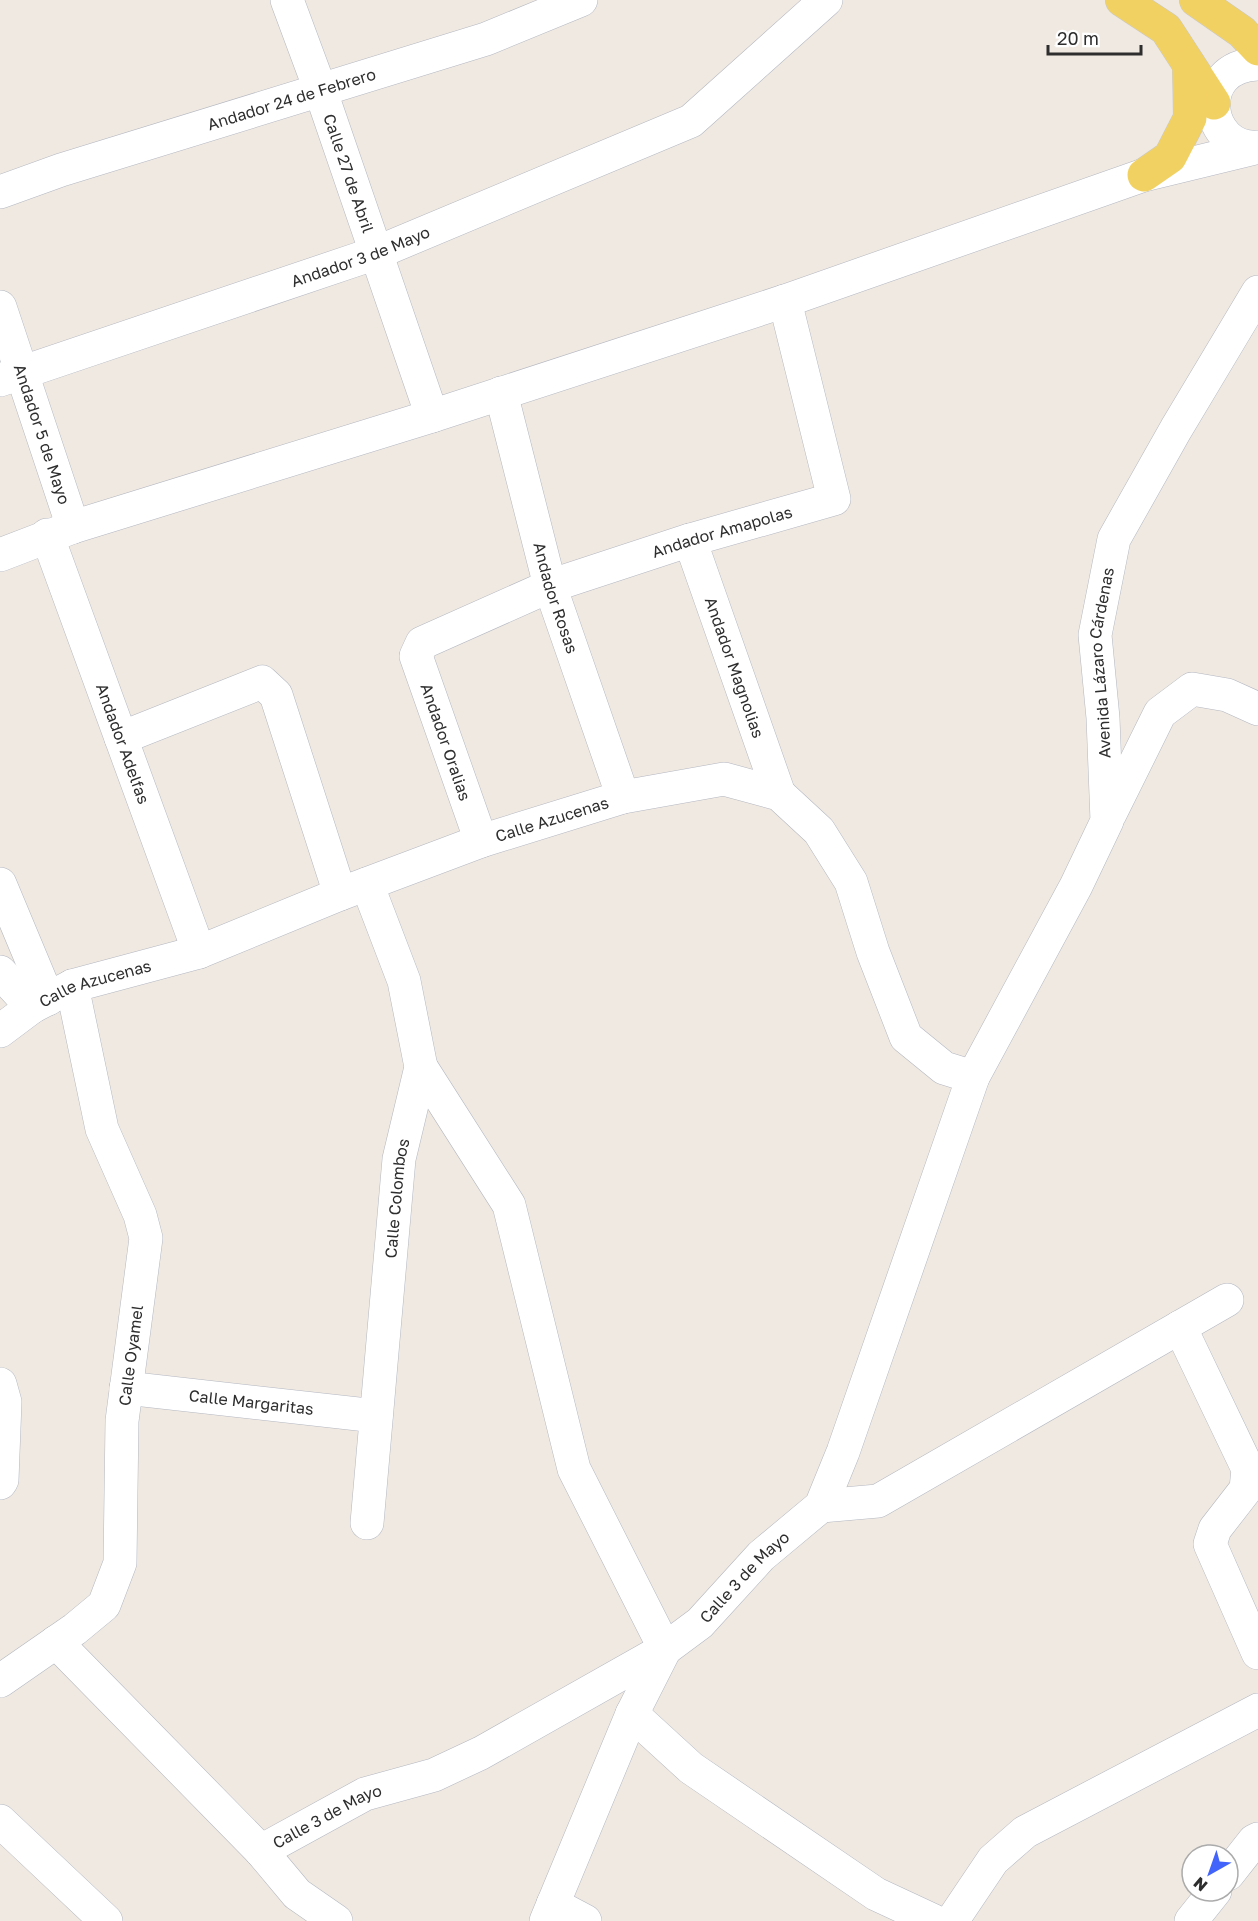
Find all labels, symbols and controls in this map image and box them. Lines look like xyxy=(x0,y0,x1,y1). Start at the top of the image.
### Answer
scale bar xyxy=(1048,18,1141,56)
text: 20 m xyxy=(1057,27,1099,49)
street label: Andador 24 de Febrero xyxy=(205,64,378,134)
street label: Calle 27 de Abril xyxy=(319,111,378,235)
street label: Andador 3 de Mayo xyxy=(288,222,433,291)
street label: Andador 5 de Mayo xyxy=(10,362,75,507)
street label: Andador Amapolas xyxy=(649,501,794,562)
street label: Andador Rosas xyxy=(529,540,583,656)
street label: Avenida Lázaro Cárdenas xyxy=(1084,566,1118,759)
street label: Andador Magnolias xyxy=(701,594,769,741)
street label: Andador Adelfas xyxy=(92,681,154,807)
street label: Andador Oralias xyxy=(417,681,475,803)
street label: Calle Azucenas xyxy=(493,792,611,846)
street label: Calle Azucenas xyxy=(36,955,153,1012)
street label: Calle Colombos xyxy=(380,1136,414,1259)
street label: Calle Oyamel xyxy=(114,1304,147,1407)
street label: Calle Margaritas xyxy=(188,1385,315,1419)
street label: Calle 3 de Mayo xyxy=(695,1527,793,1627)
street label: Calle 3 de Mayo xyxy=(269,1780,384,1853)
north arrow xyxy=(1180,1843,1240,1903)
text: N xyxy=(1189,1873,1211,1896)

